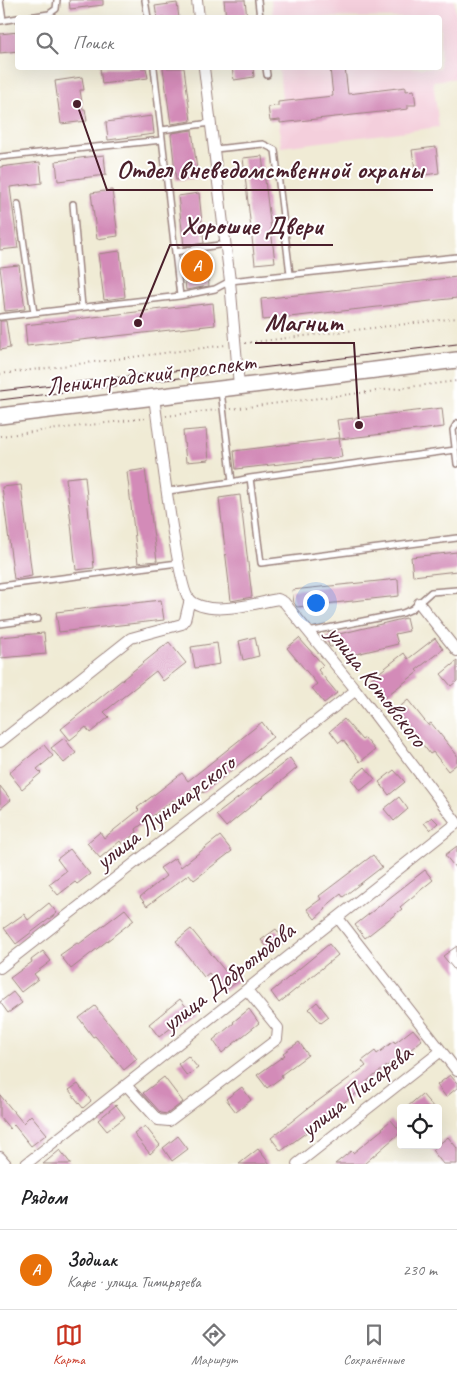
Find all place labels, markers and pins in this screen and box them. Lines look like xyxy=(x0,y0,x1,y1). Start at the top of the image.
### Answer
callout: Отдел вневедомственной охраны xyxy=(107,149,433,190)
callout: Хорошие Двери xyxy=(170,204,333,245)
pin: A xyxy=(181,247,213,285)
callout: Магнит xyxy=(255,302,354,343)

